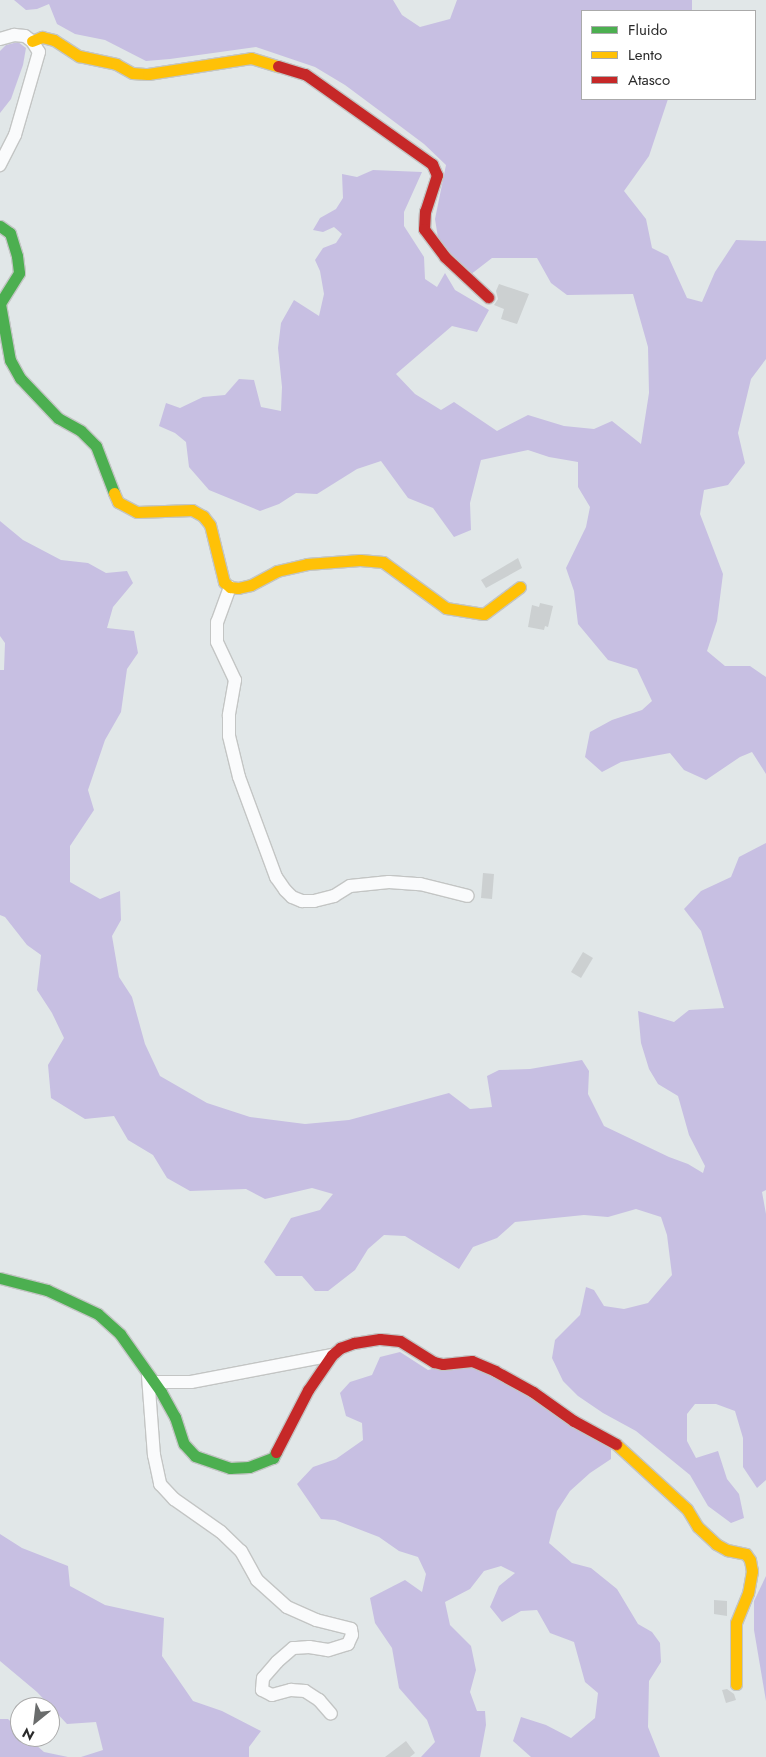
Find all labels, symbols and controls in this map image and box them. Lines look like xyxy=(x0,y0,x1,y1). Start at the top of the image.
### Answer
legend xyxy=(581,10,756,100)
text: Fluido xyxy=(628,19,667,41)
text: Lento xyxy=(628,44,662,66)
text: Atasco xyxy=(628,69,670,91)
north arrow xyxy=(10,1697,60,1747)
text: N xyxy=(18,1723,38,1746)

